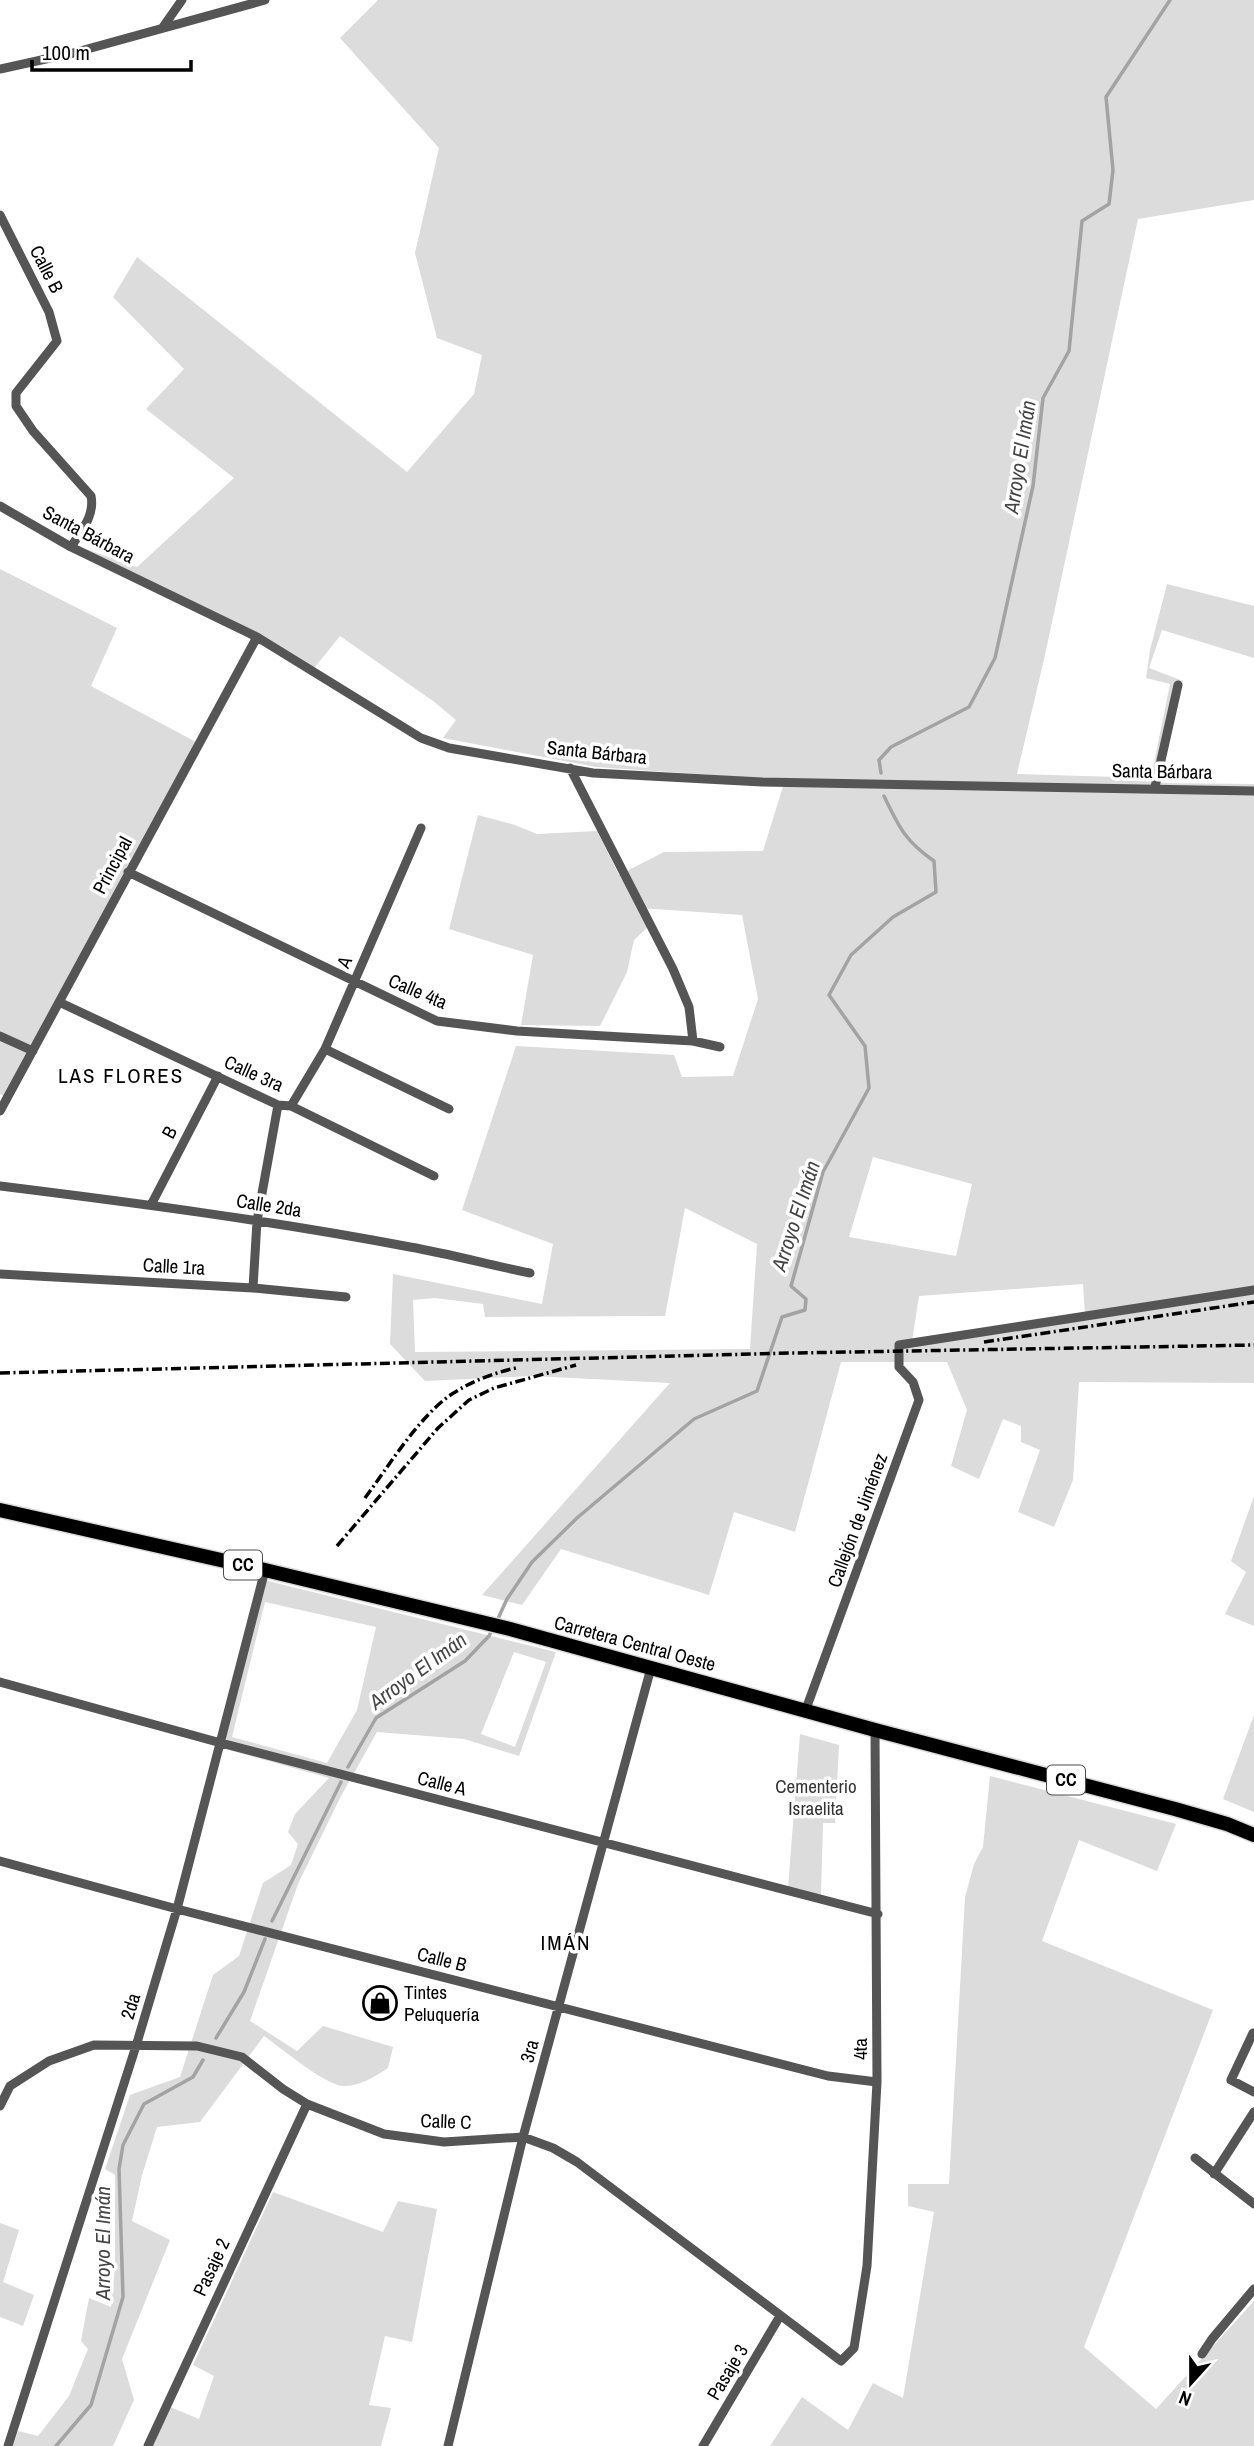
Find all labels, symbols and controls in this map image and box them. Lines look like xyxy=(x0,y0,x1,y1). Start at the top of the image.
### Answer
scale bar xyxy=(32,28,191,72)
text: 100 m xyxy=(42,38,90,67)
street label: Calle B xyxy=(24,241,70,297)
water label: Arroyo El Imán xyxy=(996,398,1043,516)
street label: Santa Bárbara xyxy=(39,499,140,569)
street label: Santa Bárbara xyxy=(546,734,649,770)
street label: Santa Bárbara xyxy=(1112,757,1213,785)
street label: Principal xyxy=(86,832,138,898)
street label: A xyxy=(330,951,358,973)
street label: Calle 4ta xyxy=(385,967,452,1015)
street label: Calle 3ra xyxy=(220,1048,288,1098)
district label: LAS FLORES xyxy=(58,1061,184,1090)
street label: B xyxy=(155,1121,183,1143)
water label: Arroyo El Imán xyxy=(764,1157,827,1275)
street label: Calle 2da xyxy=(234,1187,304,1223)
street label: Calle 1ra xyxy=(142,1251,206,1281)
street label: Callejón de Jiménez xyxy=(821,1449,893,1591)
road number: CC xyxy=(224,1550,262,1580)
street label: Carretera Central Oeste xyxy=(551,1609,719,1677)
water label: Arroyo El Imán xyxy=(362,1625,472,1716)
street label: Calle A xyxy=(415,1764,470,1802)
road number: CC xyxy=(1047,1765,1085,1794)
park label: Cementerio Israelita xyxy=(775,1773,857,1821)
district label: IMÁN xyxy=(540,1928,592,1957)
street label: Calle B xyxy=(414,1940,470,1978)
place label: Tintes Peluquería xyxy=(404,1979,480,2027)
shop icon: Tintes Peluquería xyxy=(361,1984,399,2022)
street label: 2da xyxy=(114,1989,146,2022)
street label: 3ra xyxy=(514,2036,545,2065)
street label: 4ta xyxy=(847,2038,873,2060)
street label: Calle C xyxy=(420,2107,472,2135)
water label: Arroyo El Imán xyxy=(88,2186,117,2301)
street label: Pasaje 2 xyxy=(186,2234,236,2300)
street label: Pasaje 3 xyxy=(700,2339,754,2405)
north arrow xyxy=(1156,2348,1226,2418)
text: N xyxy=(1175,2385,1195,2413)

